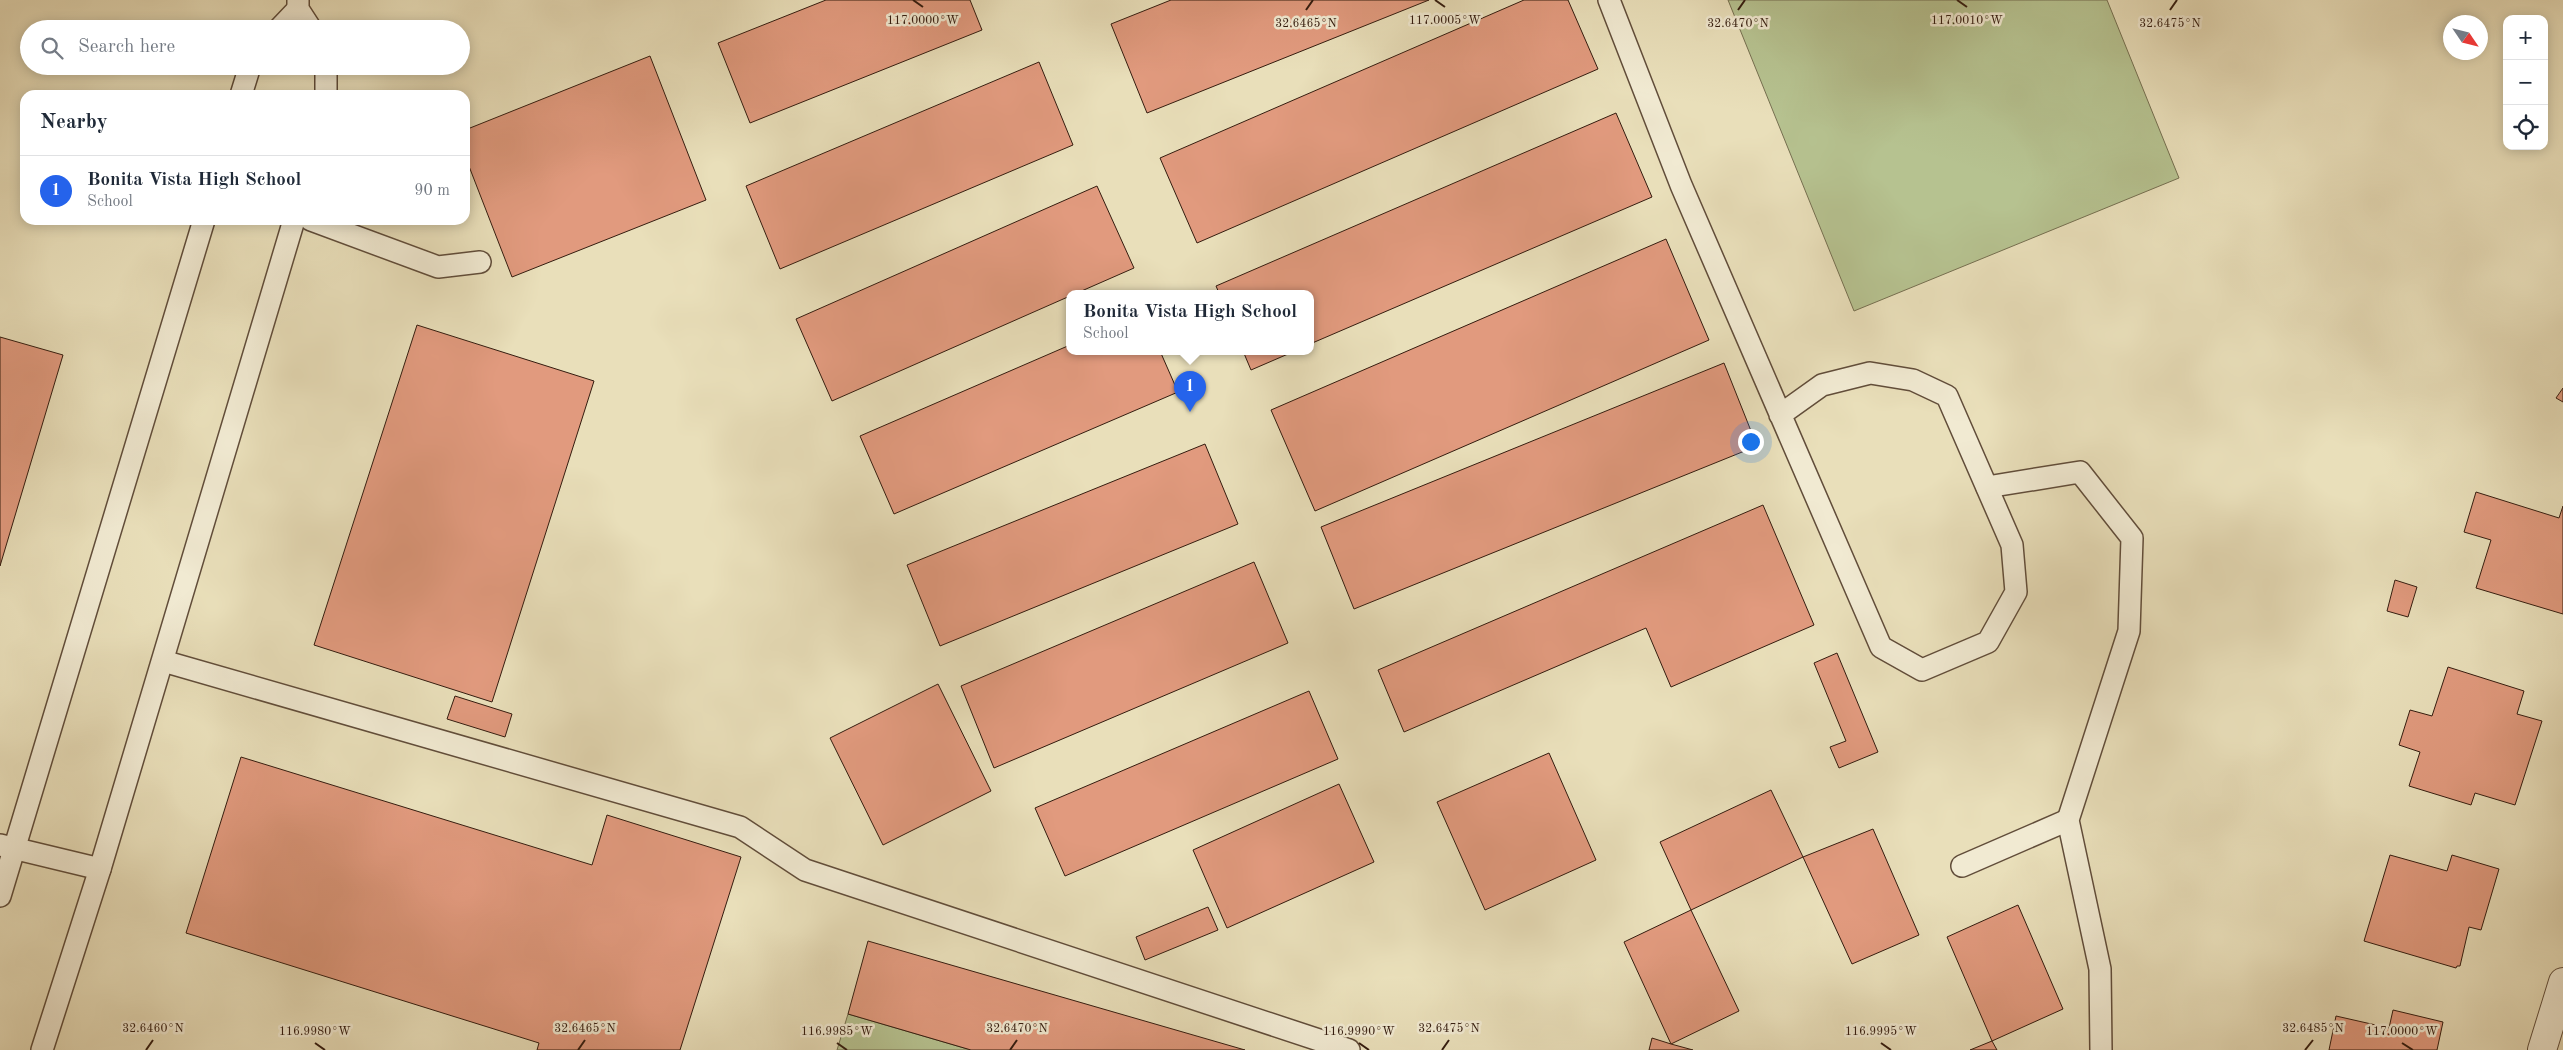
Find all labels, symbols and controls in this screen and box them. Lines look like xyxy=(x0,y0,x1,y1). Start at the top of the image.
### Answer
text: 117.0005°W xyxy=(1409,14,1481,27)
text: 117.0000°W xyxy=(887,15,959,27)
text: 117.0010°W xyxy=(1931,15,2003,27)
north arrow xyxy=(2443,15,2488,60)
map controls xyxy=(2503,15,2548,150)
button: + xyxy=(2503,15,2548,60)
text: 32.6465°N xyxy=(1275,17,1337,30)
text: 32.6475°N xyxy=(2139,17,2201,30)
text: 32.6470°N xyxy=(1707,18,1769,30)
search box xyxy=(20,20,470,75)
icon: search xyxy=(38,34,66,62)
text: Search here xyxy=(78,38,175,57)
button: − xyxy=(2503,60,2548,105)
button: locate xyxy=(2503,105,2548,150)
text: Nearby xyxy=(40,112,108,133)
text: Bonita Vista High School xyxy=(87,171,301,190)
text: 1 xyxy=(51,183,61,199)
text: 90 m xyxy=(414,183,450,199)
text: School xyxy=(87,194,133,210)
popup xyxy=(1066,290,1314,355)
text: Bonita Vista High School xyxy=(1083,303,1297,322)
text: School xyxy=(1083,326,1129,342)
pin: 1 xyxy=(1174,371,1206,412)
your location xyxy=(1738,429,1764,455)
text: 32.6465°N xyxy=(554,1022,616,1035)
text: 32.6475°N xyxy=(1418,1022,1480,1035)
text: 32.6485°N xyxy=(2282,1022,2344,1035)
text: 32.6460°N xyxy=(122,1023,184,1035)
text: 32.6470°N xyxy=(986,1023,1048,1035)
text: 116.9985°W xyxy=(801,1025,873,1038)
text: 116.9995°W xyxy=(1845,1025,1917,1038)
text: 116.9980°W xyxy=(279,1026,351,1038)
text: 116.9990°W xyxy=(1323,1026,1395,1038)
text: 117.0000°W xyxy=(2366,1026,2438,1038)

